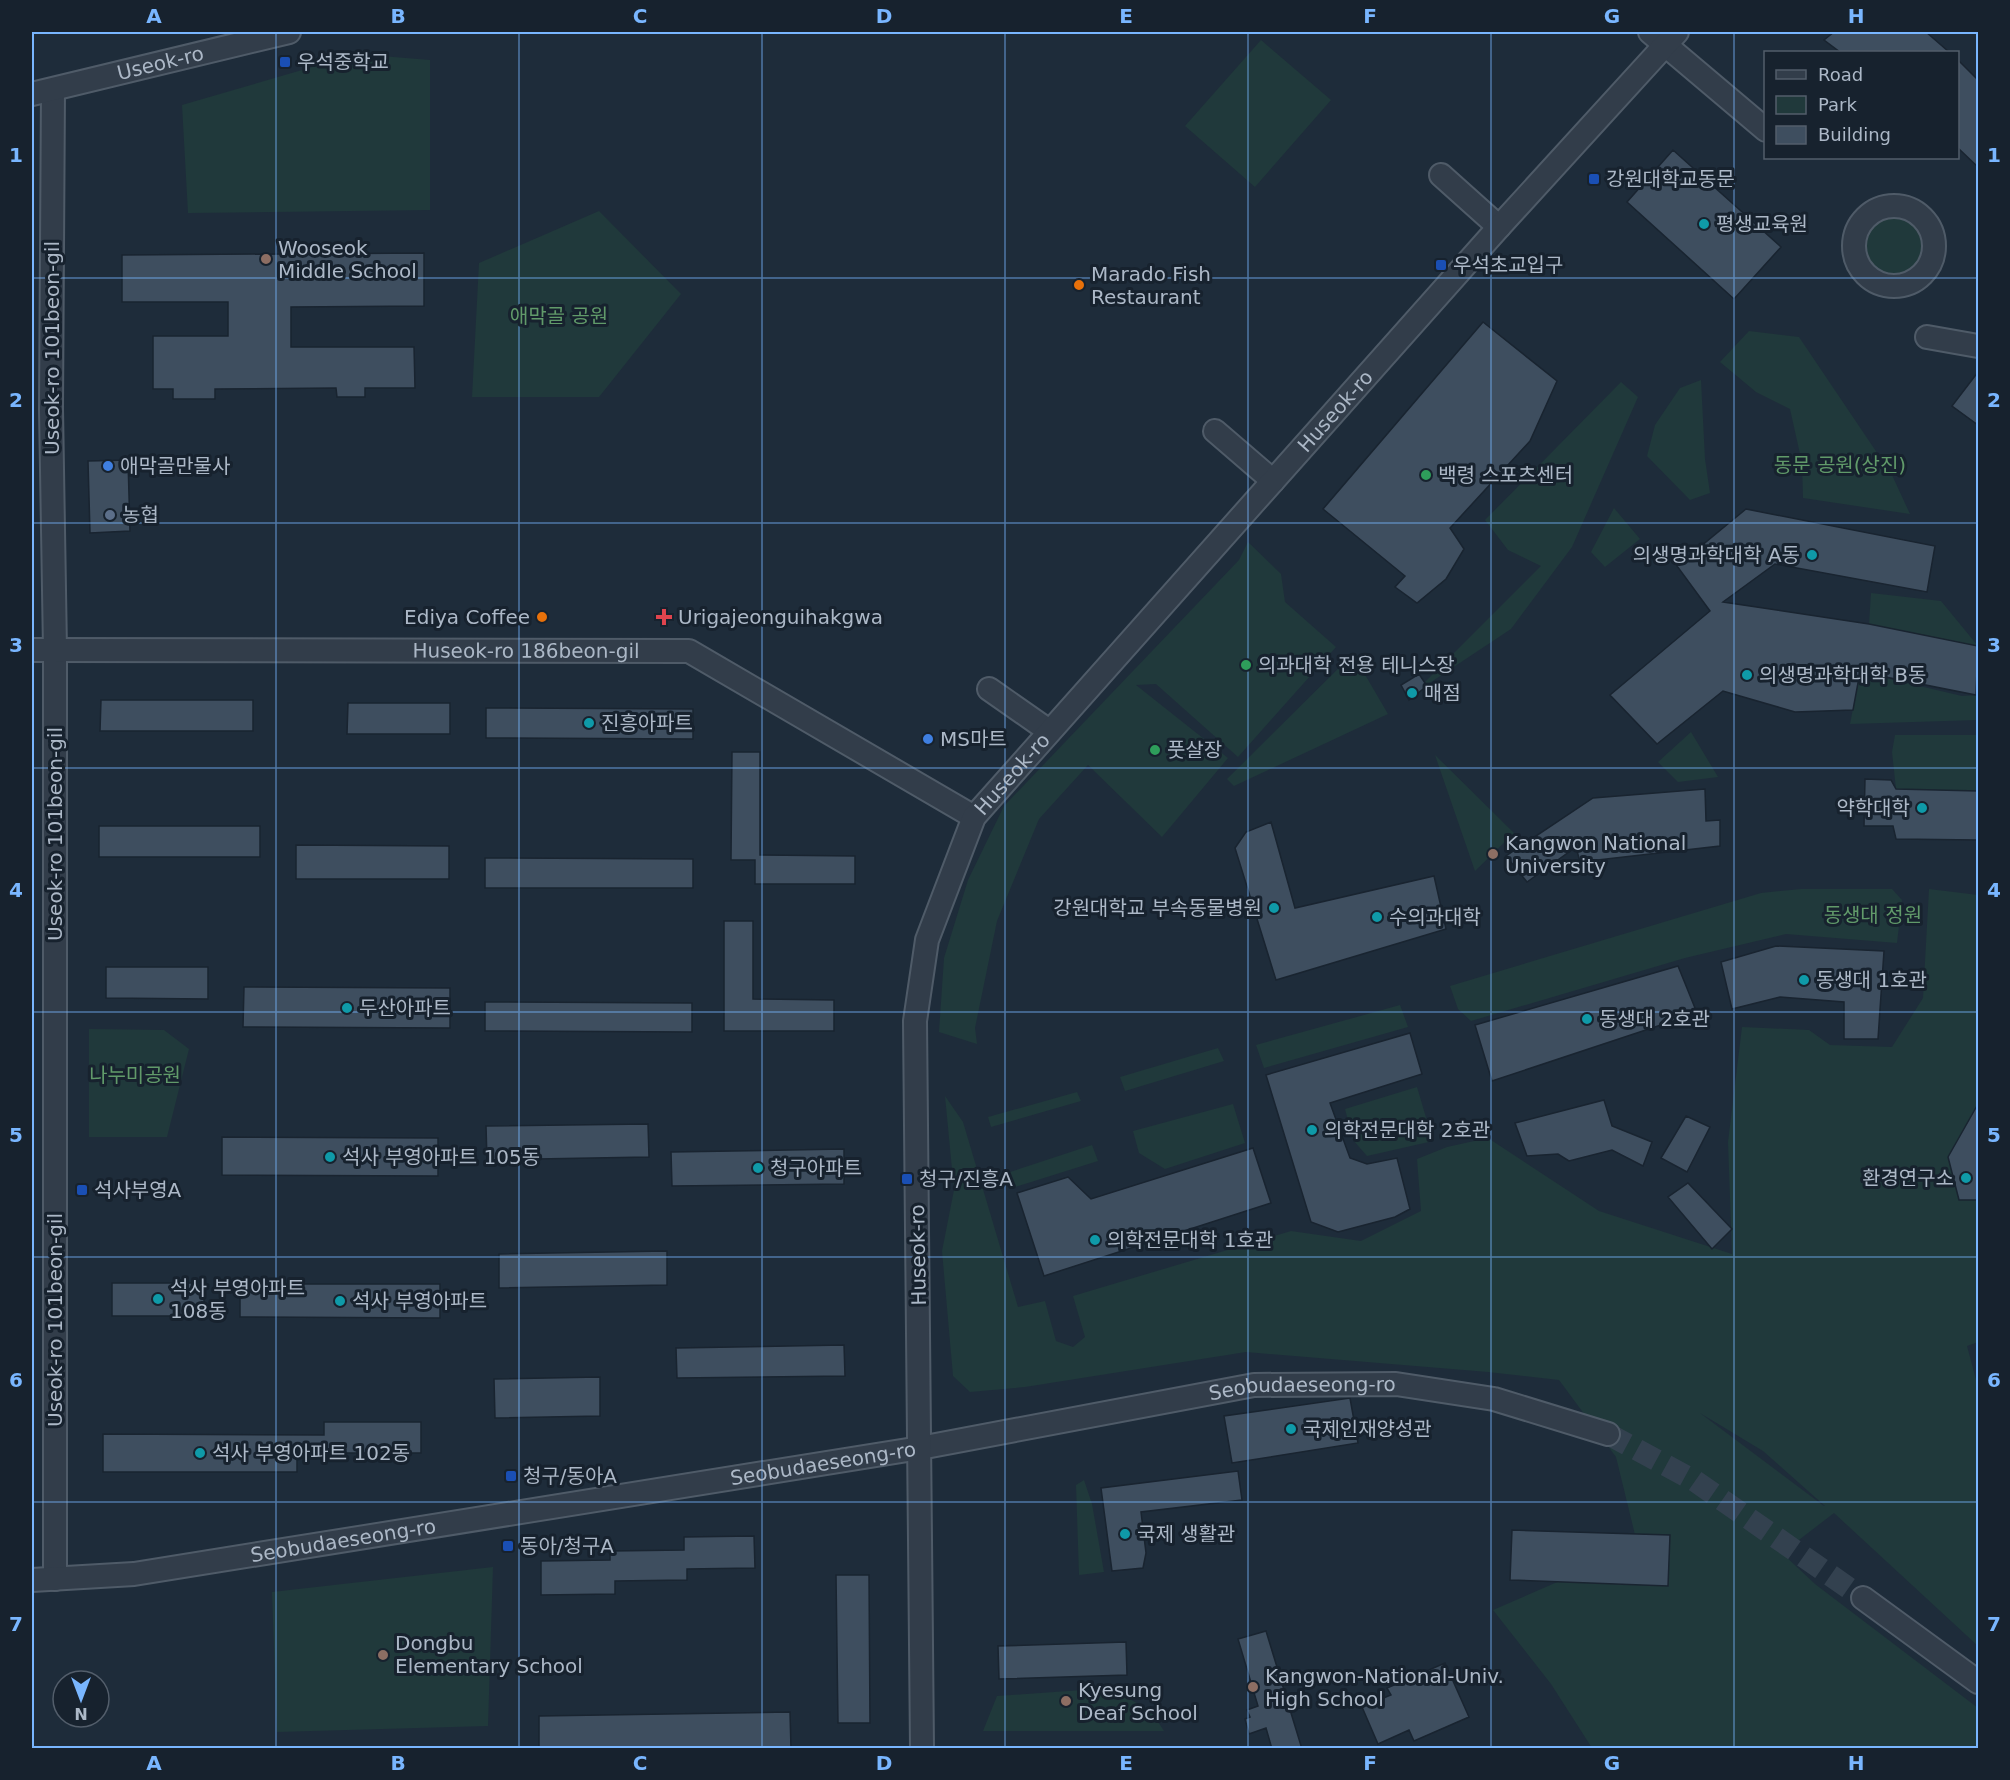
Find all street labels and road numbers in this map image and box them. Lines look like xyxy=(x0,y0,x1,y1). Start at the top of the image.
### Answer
street label: Useok-ro xyxy=(114,41,206,85)
street label: Useok-ro 101beon-gil xyxy=(40,241,64,455)
street label: Huseok-ro xyxy=(1293,365,1378,457)
street label: Huseok-ro 186beon-gil xyxy=(412,639,640,663)
street label: Useok-ro 101beon-gil xyxy=(43,727,67,941)
street label: Huseok-ro xyxy=(969,728,1055,820)
street label: Huseok-ro xyxy=(905,1204,931,1306)
street label: Useok-ro 101beon-gil xyxy=(43,1213,67,1427)
street label: Seobudaeseong-ro xyxy=(1207,1372,1396,1405)
street label: Seobudaeseong-ro xyxy=(729,1437,918,1490)
street label: Seobudaeseong-ro xyxy=(249,1514,438,1567)

